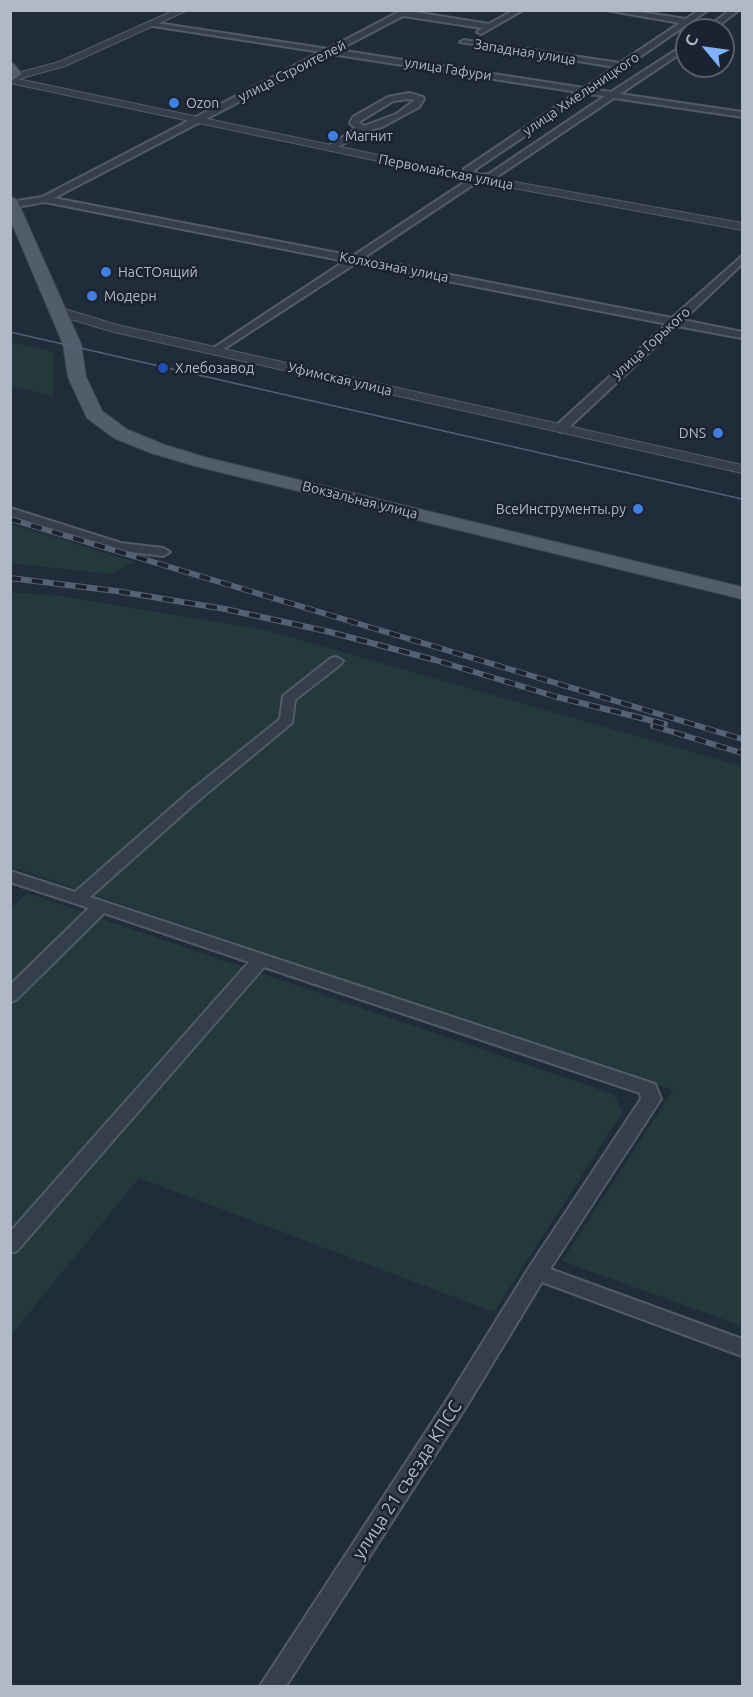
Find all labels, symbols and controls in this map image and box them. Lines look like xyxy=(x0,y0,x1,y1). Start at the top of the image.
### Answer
north arrow xyxy=(675,18,735,78)
text: С xyxy=(681,31,701,49)
street label: Западная улица xyxy=(473,36,577,68)
street label: улица Строителей xyxy=(235,37,349,105)
street label: улица Хмельницкого xyxy=(519,49,643,139)
street label: улица Гафури xyxy=(403,54,493,84)
place label: Ozon xyxy=(186,95,219,111)
marker: Ozon xyxy=(167,96,181,110)
place label: Магнит xyxy=(345,128,393,144)
marker: Магнит xyxy=(326,129,340,143)
street label: Первомайская улица xyxy=(377,151,515,193)
street label: Колхозная улица xyxy=(338,248,450,286)
place label: НаСТОящий xyxy=(118,264,198,280)
marker: НаСТОящий xyxy=(99,265,113,279)
place label: Модерн xyxy=(104,288,157,304)
marker: Модерн xyxy=(85,289,99,303)
street label: улица Горького xyxy=(608,303,694,383)
street label: Уфимская улица xyxy=(286,359,394,399)
place label: Хлебозавод xyxy=(175,360,254,376)
marker: Хлебозавод xyxy=(156,361,170,375)
place label: DNS xyxy=(679,425,706,441)
marker: DNS xyxy=(711,426,725,440)
street label: Вокзальная улица xyxy=(301,478,419,522)
place label: ВсеИнструменты.ру xyxy=(496,501,626,517)
marker: ВсеИнструменты.ру xyxy=(631,502,645,516)
street label: улица 21 съезда КПСС xyxy=(348,1397,466,1563)

